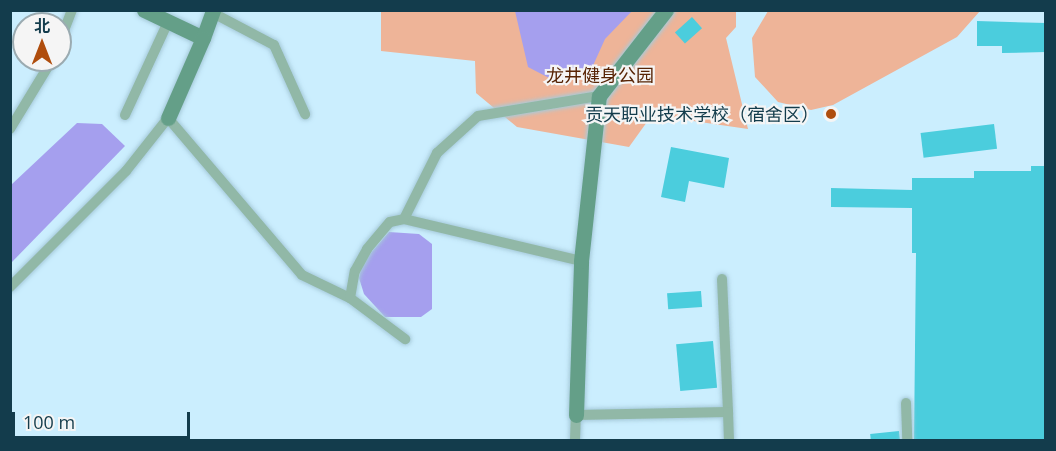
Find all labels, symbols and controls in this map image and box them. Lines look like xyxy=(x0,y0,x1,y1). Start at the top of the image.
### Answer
north arrow xyxy=(12,12,72,72)
text: 北 xyxy=(34,15,50,37)
park label: 龙井健身公园 xyxy=(546,64,654,86)
place label: 贡天职业技术学校（宿舍区） xyxy=(585,103,819,125)
marker: 贡天职业技术学校（宿舍区） xyxy=(824,107,838,121)
scale bar xyxy=(15,400,194,438)
text: 100 m xyxy=(23,410,75,434)

